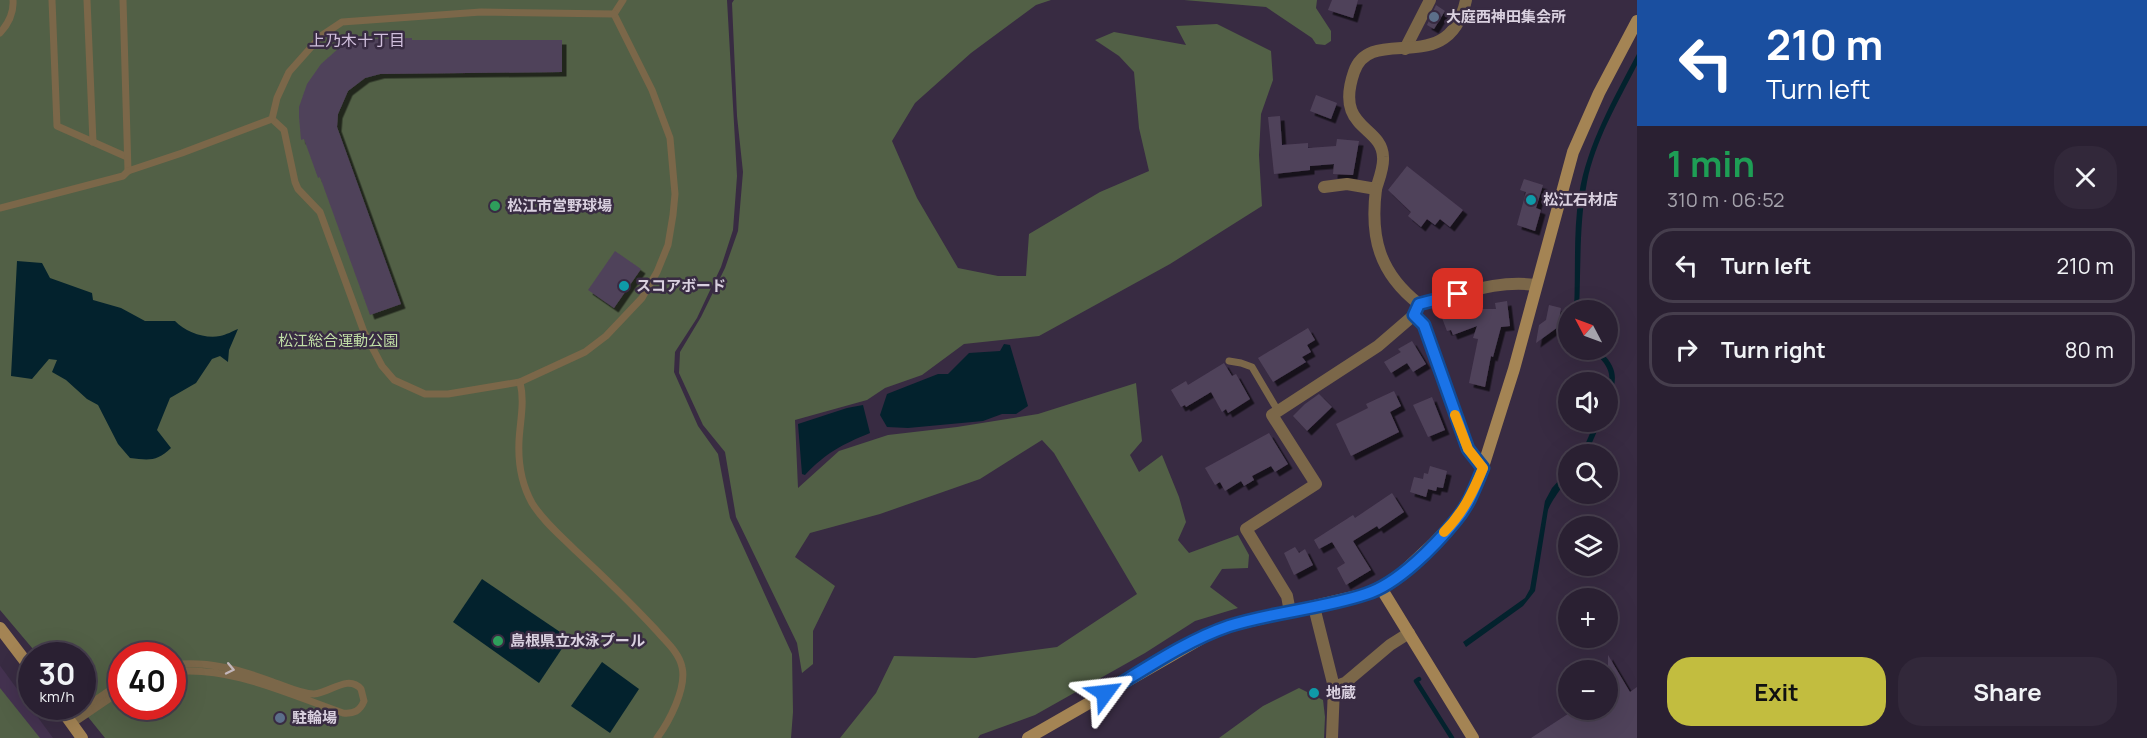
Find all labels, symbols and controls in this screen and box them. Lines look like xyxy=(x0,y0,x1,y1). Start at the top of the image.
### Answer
place label: 大庭西神田集会所 xyxy=(1446,6,1566,27)
marker: 大庭西神田集会所 xyxy=(1427,10,1441,24)
text: 210 m xyxy=(1766,15,1883,73)
icon: left xyxy=(1667,24,1745,102)
district label: 上乃木十丁目 xyxy=(309,29,405,51)
text: Turn left xyxy=(1766,70,1870,107)
text: 1 min xyxy=(1667,139,1755,188)
button: close xyxy=(2054,146,2117,209)
text: 310 m · 06:52 xyxy=(1667,186,1785,213)
place label: 松江石材店 xyxy=(1543,189,1618,210)
marker: 松江石材店 xyxy=(1524,193,1538,207)
place label: 松江市営野球場 xyxy=(507,195,612,216)
marker: 松江市営野球場 xyxy=(488,199,502,213)
icon: left xyxy=(1670,249,1703,282)
text: Turn left xyxy=(1721,251,1811,281)
text: 210 m xyxy=(2056,251,2114,281)
pin xyxy=(1432,268,1483,319)
place label: スコアボード xyxy=(636,275,726,296)
icon: arrive xyxy=(1441,277,1474,310)
marker: スコアボード xyxy=(617,279,631,293)
north arrow xyxy=(1558,300,1618,360)
map controls xyxy=(1558,300,1618,720)
park label: 松江総合運動公園 xyxy=(278,330,398,351)
icon: right xyxy=(1670,333,1703,366)
text: Turn right xyxy=(1721,335,1826,365)
text: 80 m xyxy=(2065,335,2114,365)
button: sound xyxy=(1558,372,1618,432)
button: search xyxy=(1558,444,1618,504)
button: layers xyxy=(1558,516,1618,576)
button: + xyxy=(1558,588,1618,648)
place label: 島根県立水泳プール xyxy=(510,630,645,651)
marker: 島根県立水泳プール xyxy=(491,634,505,648)
speed limit sign: 40 xyxy=(108,642,186,720)
text: 30 xyxy=(38,653,76,694)
button: Exit xyxy=(1667,657,1886,726)
button: Share xyxy=(1898,657,2117,726)
button: − xyxy=(1558,660,1618,720)
position arrow xyxy=(1073,661,1137,725)
one-way arrow xyxy=(225,662,235,675)
place label: 地蔵 xyxy=(1326,682,1356,703)
text: km/h xyxy=(40,686,74,707)
marker: 地蔵 xyxy=(1307,686,1321,700)
place label: 駐輪場 xyxy=(292,707,337,728)
marker: 駐輪場 xyxy=(273,711,287,725)

